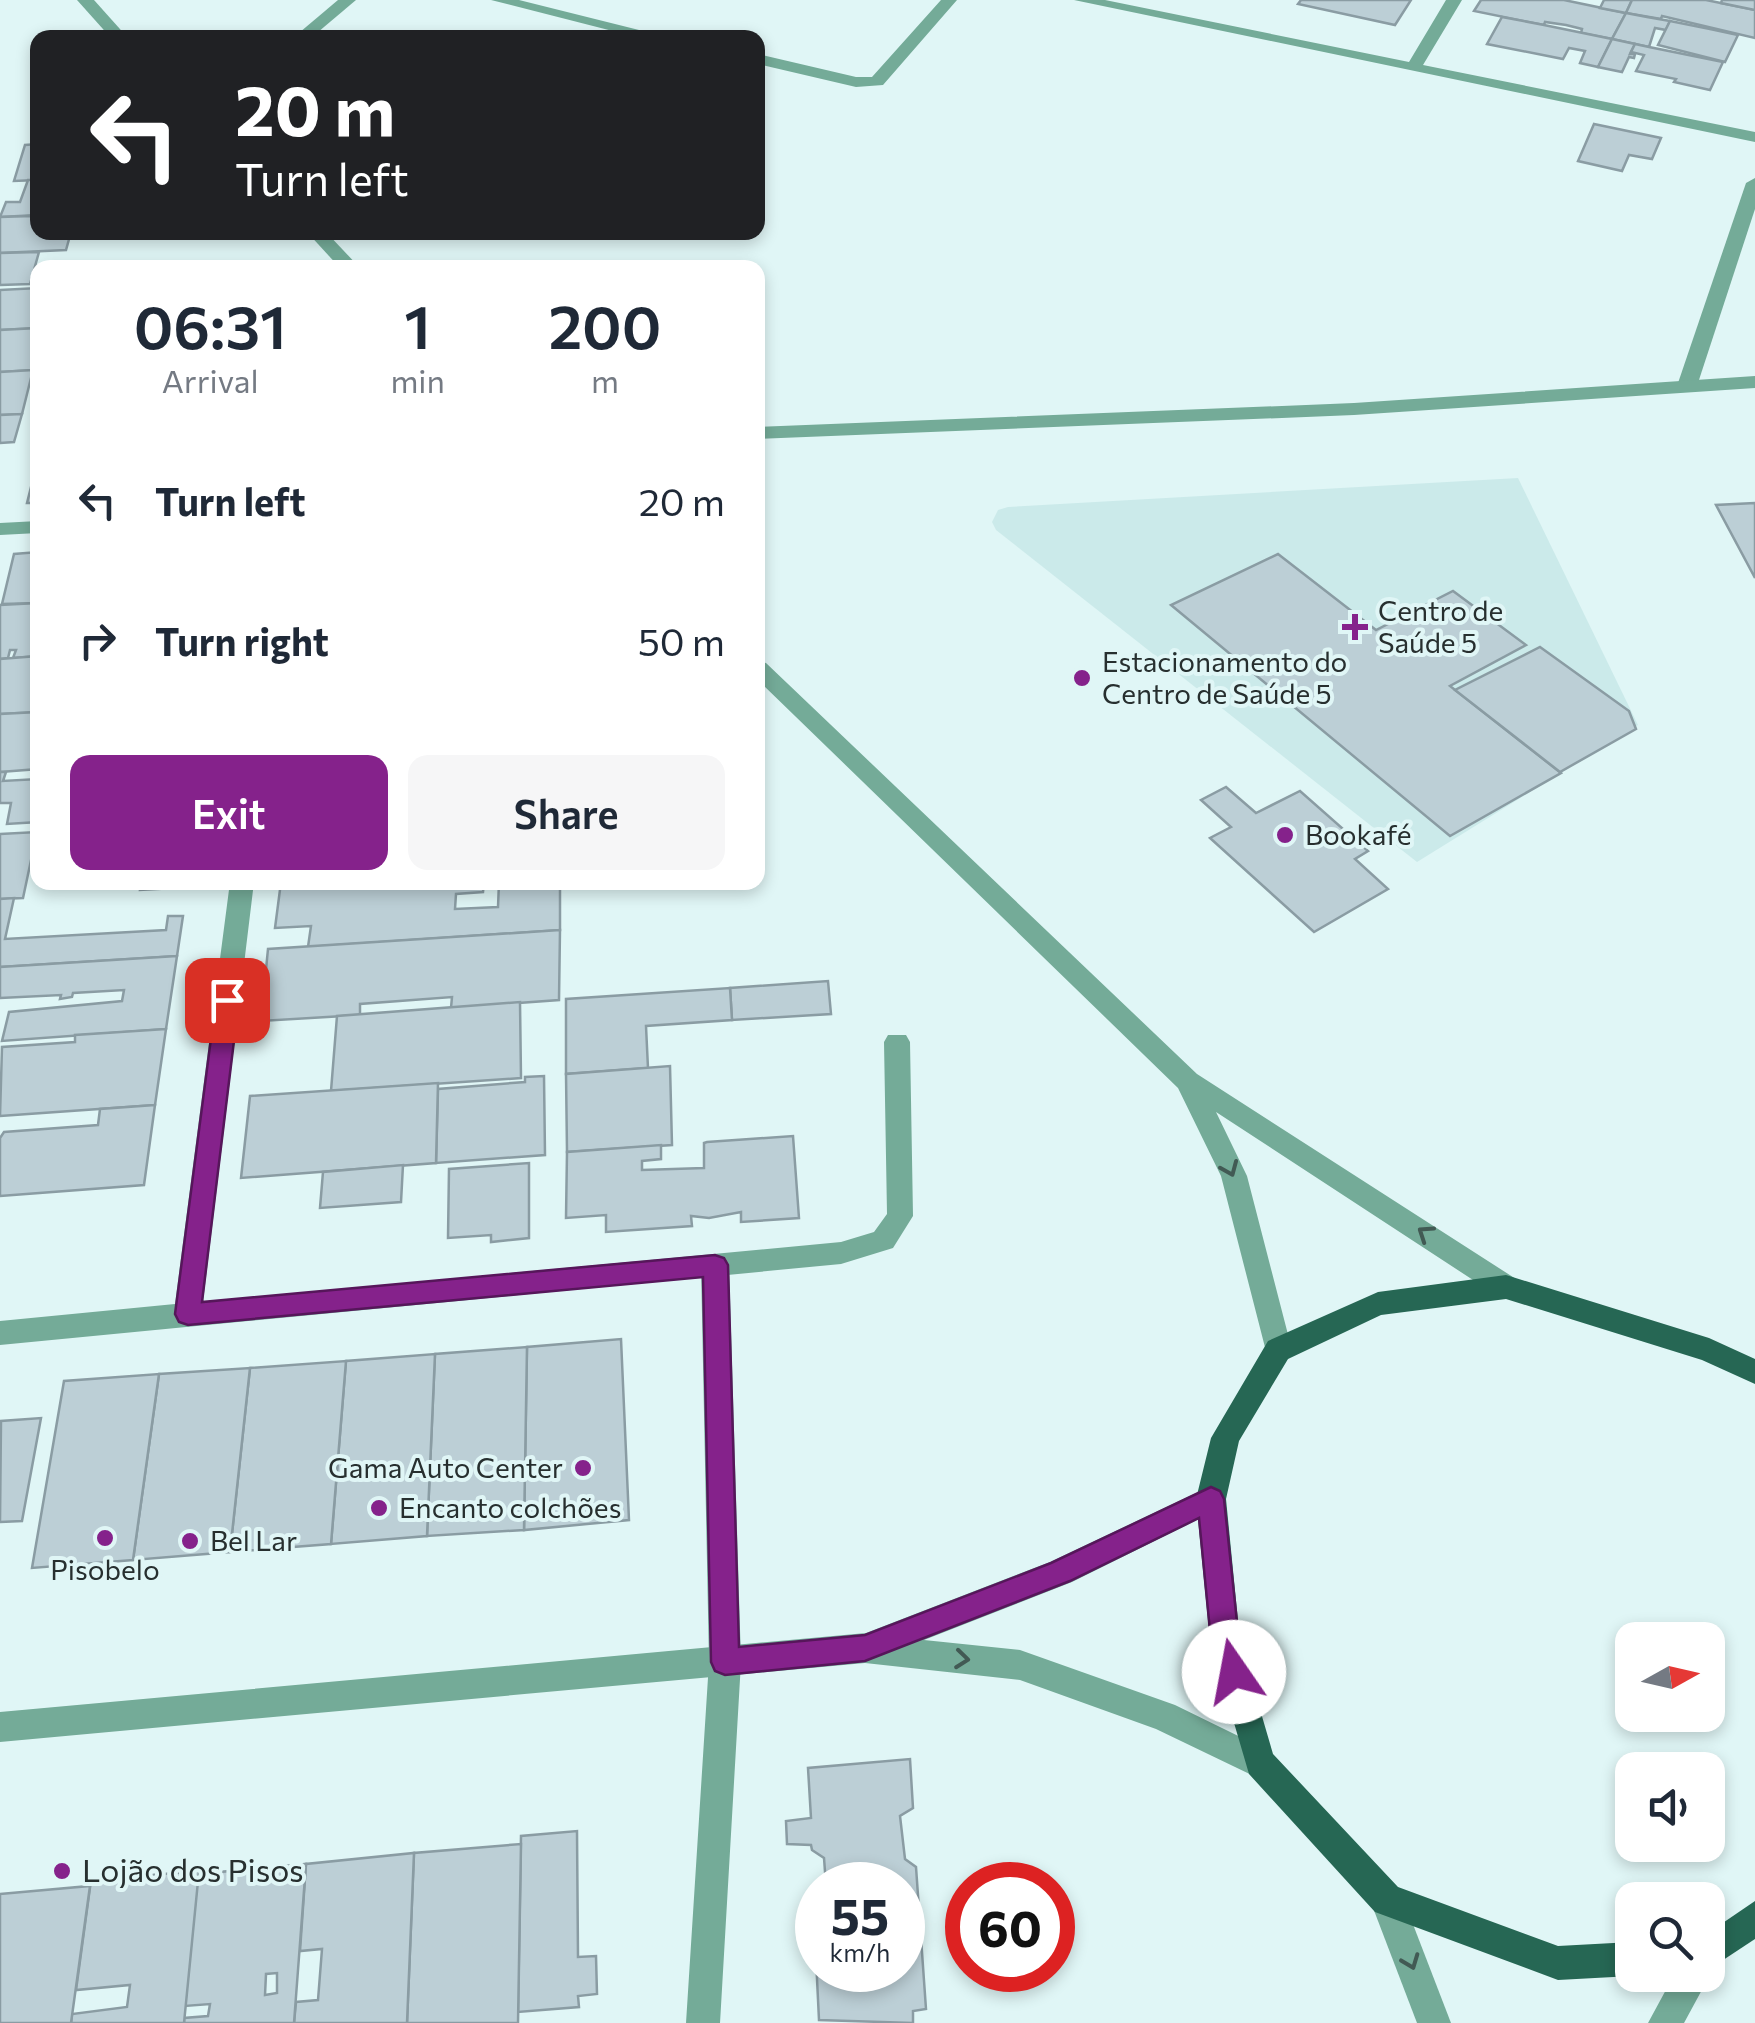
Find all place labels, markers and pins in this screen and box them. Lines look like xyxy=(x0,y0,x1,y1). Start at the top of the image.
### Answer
place label: Centro de Saúde 5 xyxy=(1378,593,1503,659)
marker: Centro de Saúde 5 xyxy=(1342,614,1368,640)
place label: Estacionamento do Centro de Saúde 5 xyxy=(1102,644,1347,710)
marker: Estacionamento do Centro de Saúde 5 xyxy=(1071,667,1093,689)
place label: Bookafé xyxy=(1305,817,1412,851)
marker: Bookafé xyxy=(1274,824,1296,846)
pin xyxy=(185,958,270,1043)
place label: Gama Auto Center xyxy=(328,1450,563,1484)
marker: Gama Auto Center xyxy=(572,1457,594,1479)
place label: Encanto colchões xyxy=(399,1490,621,1524)
marker: Encanto colchões xyxy=(368,1497,390,1519)
place label: Bel Lar xyxy=(210,1523,297,1557)
marker: Pisobelo xyxy=(94,1527,116,1549)
marker: Bel Lar xyxy=(179,1530,201,1552)
place label: Pisobelo xyxy=(50,1552,160,1586)
place label: Lojão dos Pisos xyxy=(82,1849,304,1889)
marker: Lojão dos Pisos xyxy=(51,1860,73,1882)

